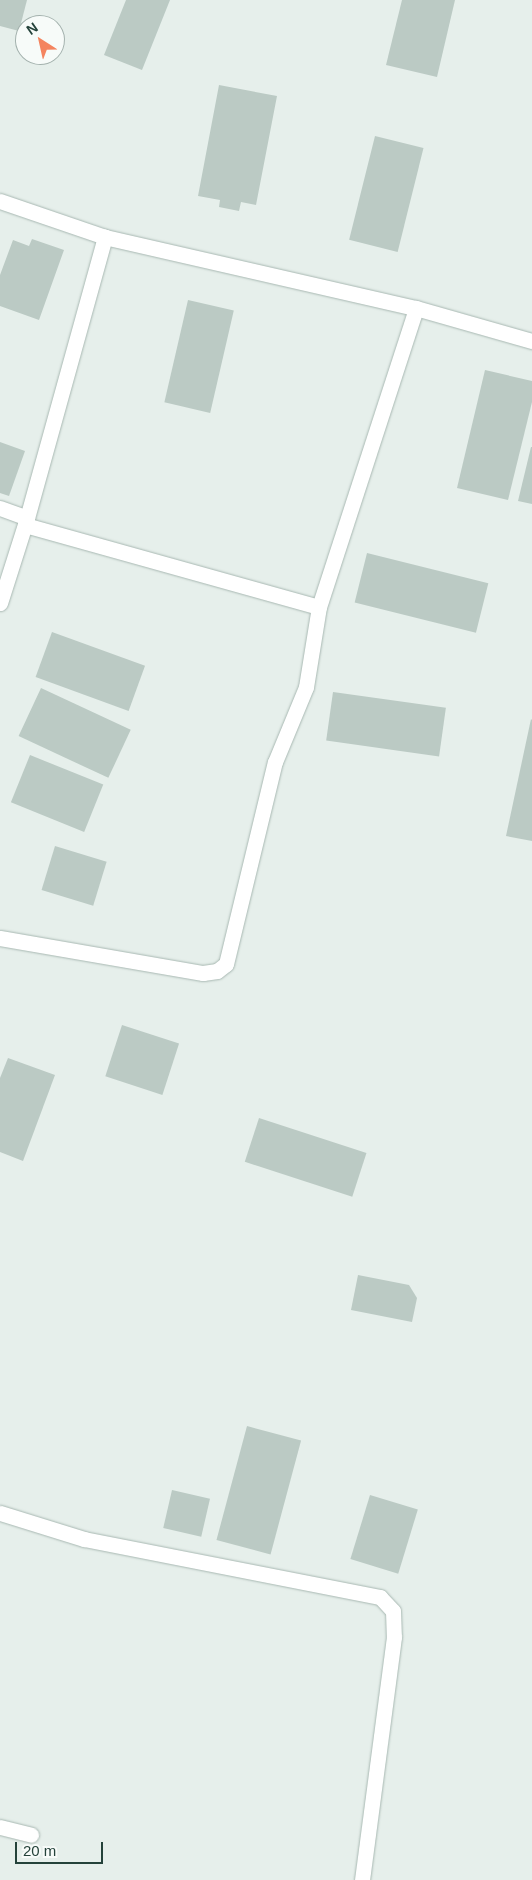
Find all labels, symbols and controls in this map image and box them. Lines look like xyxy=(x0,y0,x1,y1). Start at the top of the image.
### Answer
north arrow xyxy=(15,15,65,65)
text: N xyxy=(23,19,41,38)
scale bar xyxy=(18,1832,105,1864)
text: 20 m xyxy=(23,1842,56,1859)

